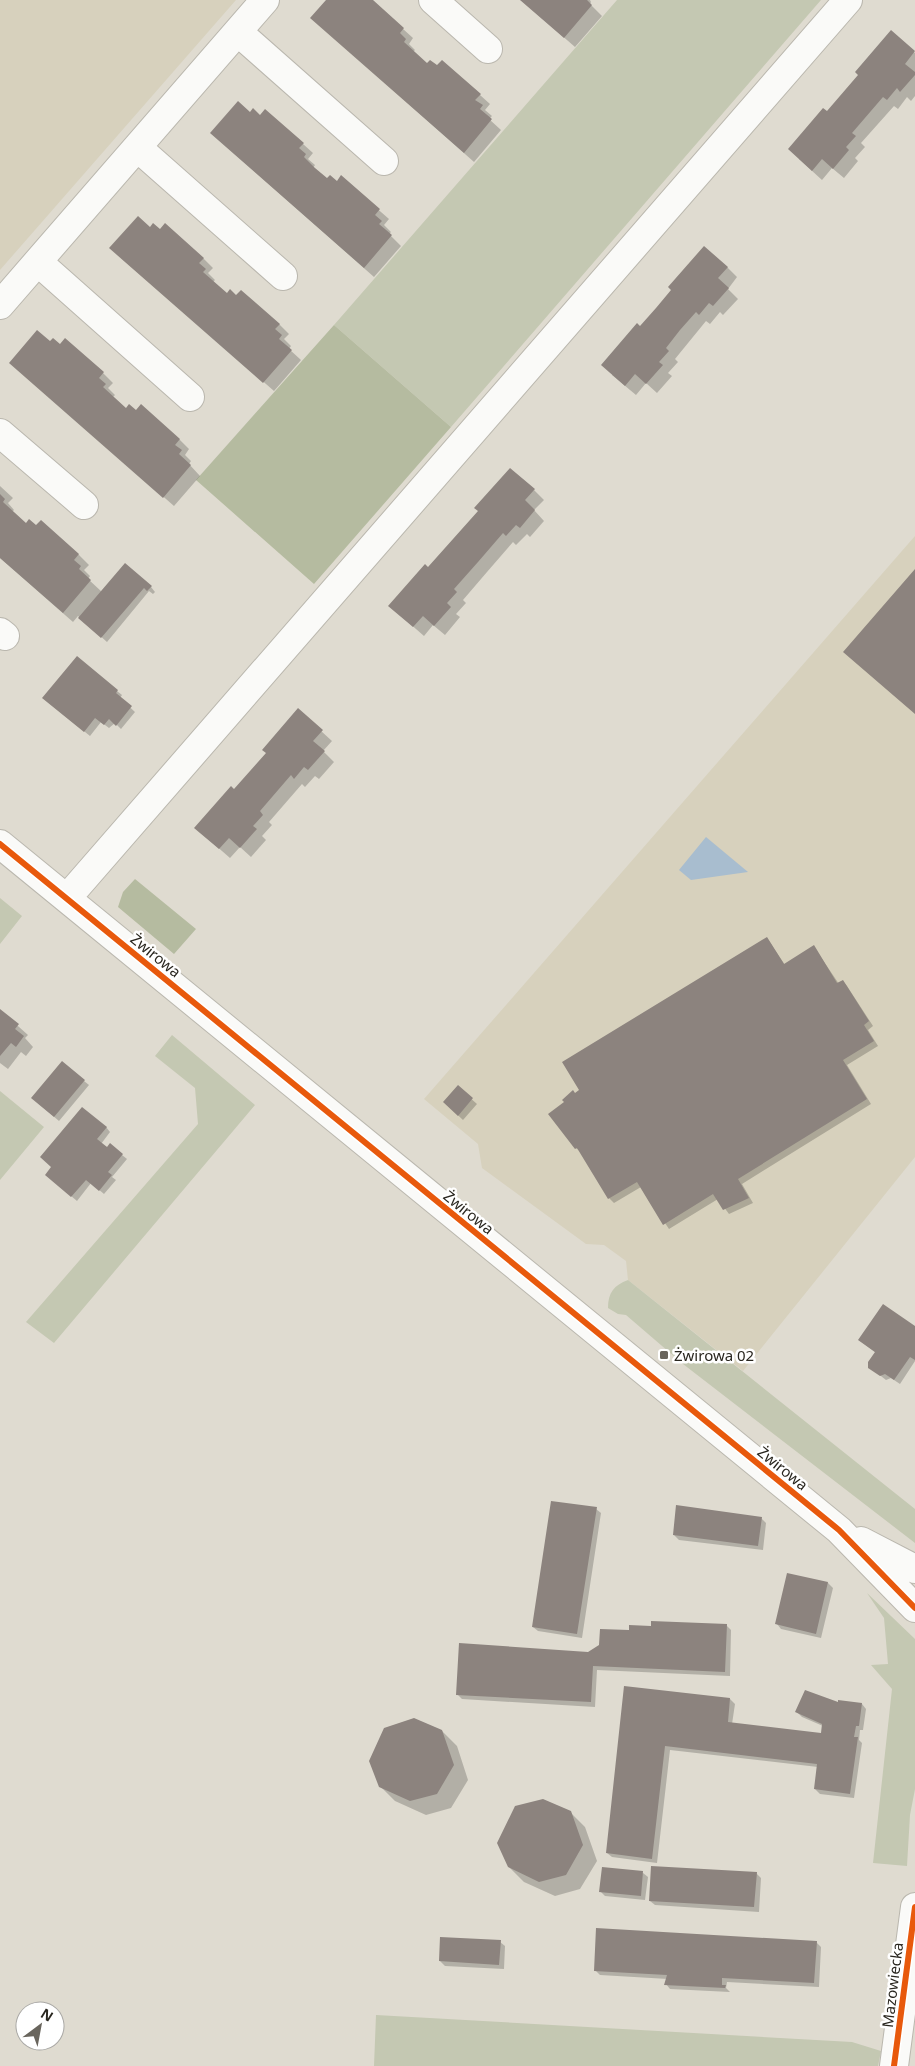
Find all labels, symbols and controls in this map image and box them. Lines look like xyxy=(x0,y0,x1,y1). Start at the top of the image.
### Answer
street label: Żwirowa xyxy=(127,929,185,981)
street label: Żwirowa xyxy=(440,1186,498,1238)
place label: Żwirowa 02 xyxy=(674,1345,754,1365)
marker: Żwirowa 02 xyxy=(658,1349,670,1361)
street label: Żwirowa xyxy=(754,1442,812,1494)
street label: Mazowiecka xyxy=(877,1941,907,2029)
north arrow xyxy=(15,2001,65,2051)
text: N xyxy=(37,2003,57,2026)

